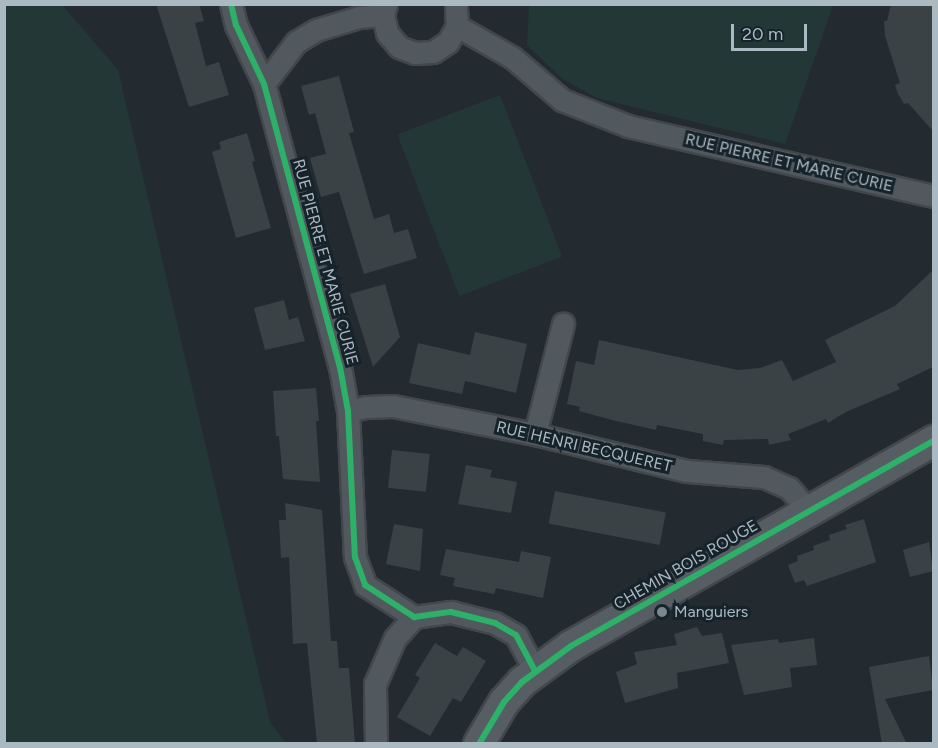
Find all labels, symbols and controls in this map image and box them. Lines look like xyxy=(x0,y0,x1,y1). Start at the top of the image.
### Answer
scale bar xyxy=(734,12,810,50)
text: 20 m xyxy=(742,23,783,45)
street label: RUE PIERRE ET MARIE CURIE xyxy=(683,130,895,196)
street label: RUE PIERRE ET MARIE CURIE xyxy=(288,157,362,367)
street label: RUE HENRI BECQUERET xyxy=(494,417,674,477)
street label: CHEMIN BOIS ROUGE xyxy=(611,516,761,614)
place label: Manguiers xyxy=(674,602,748,622)
marker: Manguiers xyxy=(655,605,669,619)

